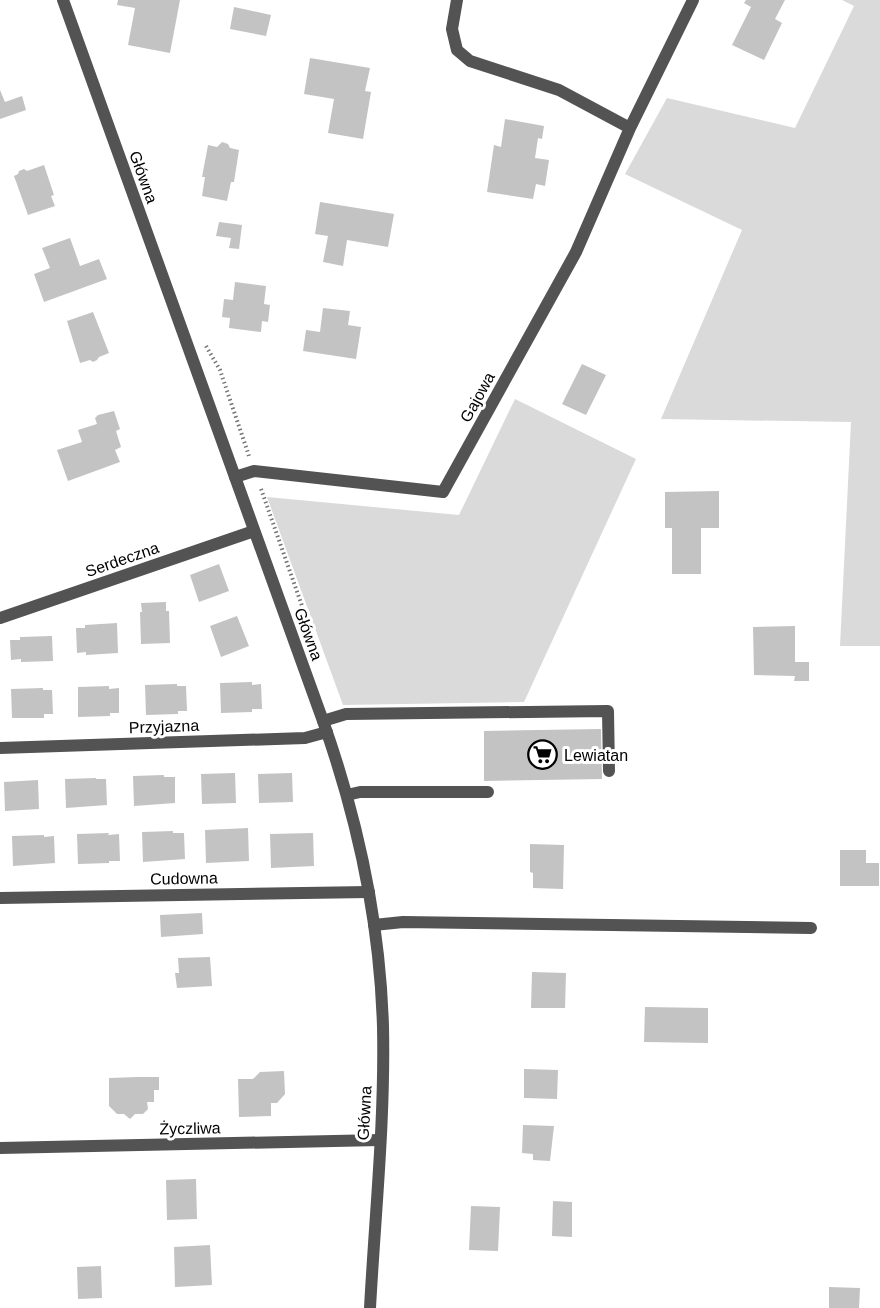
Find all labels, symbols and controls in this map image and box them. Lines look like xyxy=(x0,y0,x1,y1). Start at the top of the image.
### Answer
street label: Główna xyxy=(126,149,161,206)
street label: Gajowa xyxy=(457,369,498,425)
street label: Serdeczna xyxy=(83,539,161,580)
street label: Główna xyxy=(291,606,326,663)
street label: Przyjazna xyxy=(129,717,200,736)
supermarket icon: Lewiatan xyxy=(527,739,559,771)
place label: Lewiatan xyxy=(564,747,628,764)
street label: Cudowna xyxy=(150,869,218,888)
street label: Główna xyxy=(355,1085,374,1141)
street label: Życzliwa xyxy=(159,1118,221,1138)

